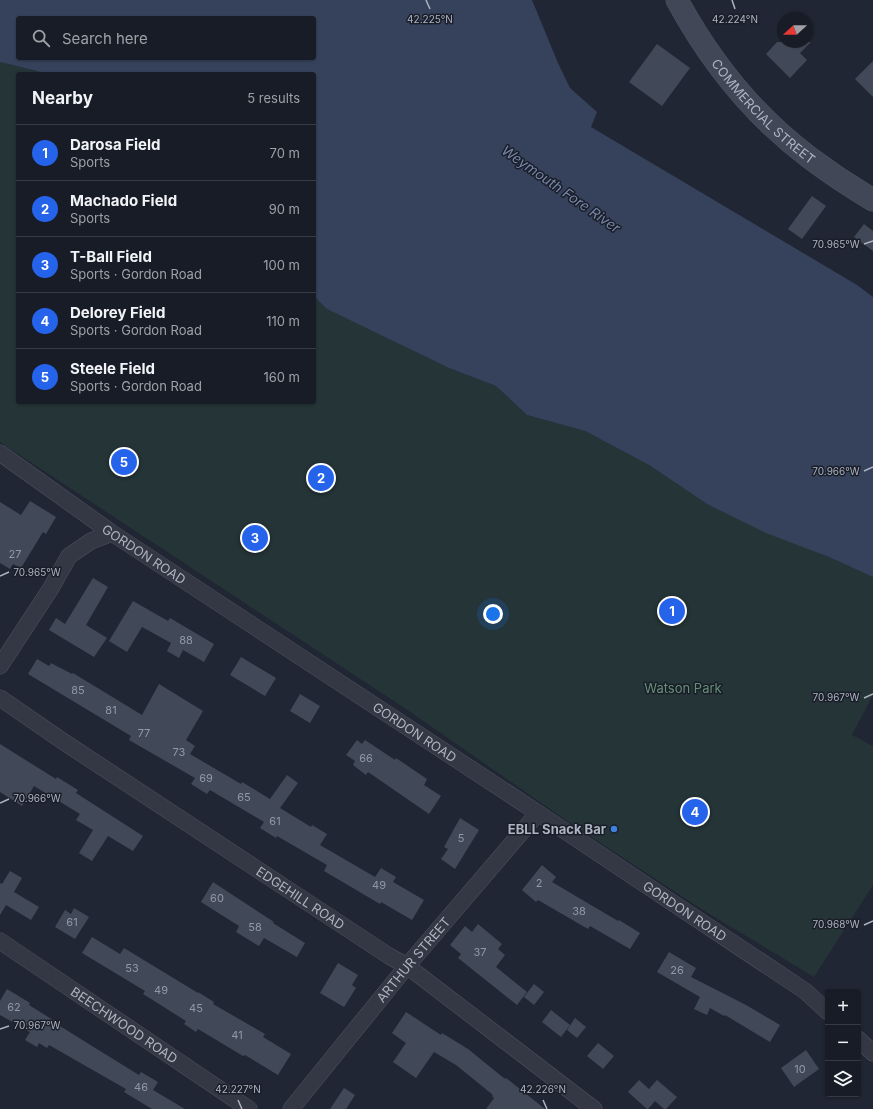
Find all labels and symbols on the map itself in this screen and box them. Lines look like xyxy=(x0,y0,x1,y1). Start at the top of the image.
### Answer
north arrow xyxy=(777,12,813,48)
text: 42.225°N xyxy=(407,13,453,25)
text: 42.224°N xyxy=(712,13,758,25)
street label: COMMERCIAL STREET xyxy=(708,56,818,167)
water label: Weymouth Fore River xyxy=(499,141,624,236)
text: 70.965°W xyxy=(812,238,860,250)
pin: 5 xyxy=(111,447,137,477)
pin: 2 xyxy=(308,463,334,493)
text: 70.966°W xyxy=(812,465,860,477)
street label: GORDON ROAD xyxy=(99,521,189,587)
pin: 3 xyxy=(242,523,268,553)
house number: 27 xyxy=(9,547,21,561)
text: 70.965°W xyxy=(13,566,61,578)
pin: 1 xyxy=(659,596,685,626)
your location xyxy=(483,604,503,624)
house number: 88 xyxy=(179,633,193,647)
park label: Watson Park xyxy=(644,680,722,696)
house number: 85 xyxy=(71,683,85,697)
text: 70.967°W xyxy=(813,691,860,703)
street label: GORDON ROAD xyxy=(370,699,460,765)
house number: 81 xyxy=(105,703,117,717)
house number: 77 xyxy=(138,726,150,740)
house number: 73 xyxy=(173,745,186,759)
house number: 66 xyxy=(359,751,373,765)
house number: 69 xyxy=(199,771,213,785)
house number: 65 xyxy=(237,790,251,804)
text: 70.966°W xyxy=(13,792,61,804)
pin: 4 xyxy=(682,797,708,827)
house number: 61 xyxy=(269,814,281,828)
place label: EBLL Snack Bar xyxy=(508,821,607,837)
marker: EBLL Snack Bar xyxy=(609,824,619,834)
house number: 5 xyxy=(458,831,465,845)
street label: EDGEHILL ROAD xyxy=(253,863,348,933)
house number: 2 xyxy=(536,876,542,890)
street label: GORDON ROAD xyxy=(640,877,730,945)
house number: 49 xyxy=(372,878,386,892)
house number: 60 xyxy=(210,891,224,905)
house number: 38 xyxy=(572,904,586,918)
street label: ARTHUR STREET xyxy=(373,914,453,1005)
house number: 61 xyxy=(66,915,78,929)
text: 70.968°W xyxy=(812,918,860,930)
house number: 58 xyxy=(248,920,262,934)
house number: 37 xyxy=(473,945,487,959)
house number: 53 xyxy=(125,961,139,975)
house number: 26 xyxy=(670,963,684,977)
street label: BEECHWOOD ROAD xyxy=(68,983,181,1067)
house number: 49 xyxy=(154,983,168,997)
house number: 62 xyxy=(7,1000,21,1014)
house number: 45 xyxy=(189,1001,203,1015)
text: 70.967°W xyxy=(14,1019,61,1031)
house number: 41 xyxy=(231,1028,243,1042)
house number: 10 xyxy=(794,1062,806,1076)
house number: 46 xyxy=(134,1080,148,1094)
text: 42.227°N xyxy=(215,1083,261,1095)
text: 42.226°N xyxy=(520,1083,566,1095)

